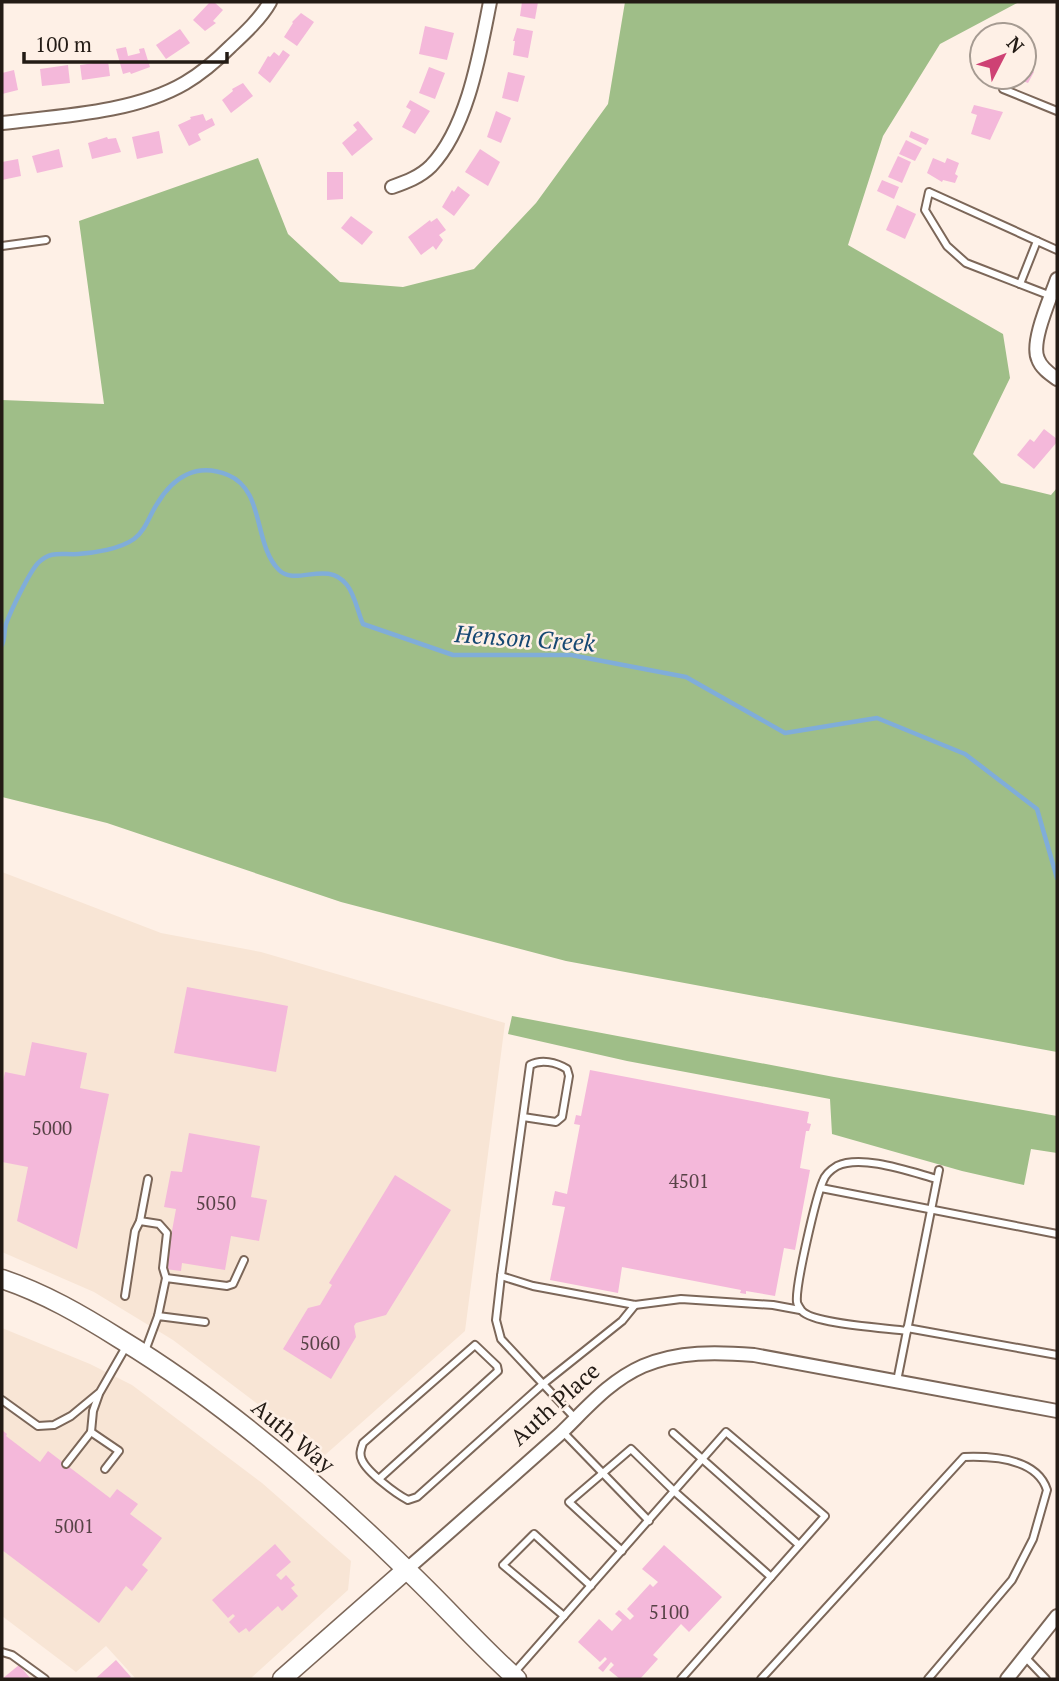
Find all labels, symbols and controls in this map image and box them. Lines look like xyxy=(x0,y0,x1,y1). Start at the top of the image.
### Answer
scale bar xyxy=(24,21,228,65)
north arrow xyxy=(968,21,1038,91)
text: 100 m xyxy=(35,30,92,58)
text: N xyxy=(1002,31,1031,58)
water label: Henson Creek xyxy=(453,617,597,659)
house number: 5000 xyxy=(32,1115,72,1140)
house number: 4501 xyxy=(669,1168,709,1193)
house number: 5050 xyxy=(196,1190,236,1215)
house number: 5060 xyxy=(300,1330,340,1355)
street label: Auth Place xyxy=(503,1355,606,1452)
street label: Auth Way xyxy=(245,1392,342,1480)
house number: 5001 xyxy=(54,1513,94,1538)
house number: 5100 xyxy=(649,1599,689,1624)

